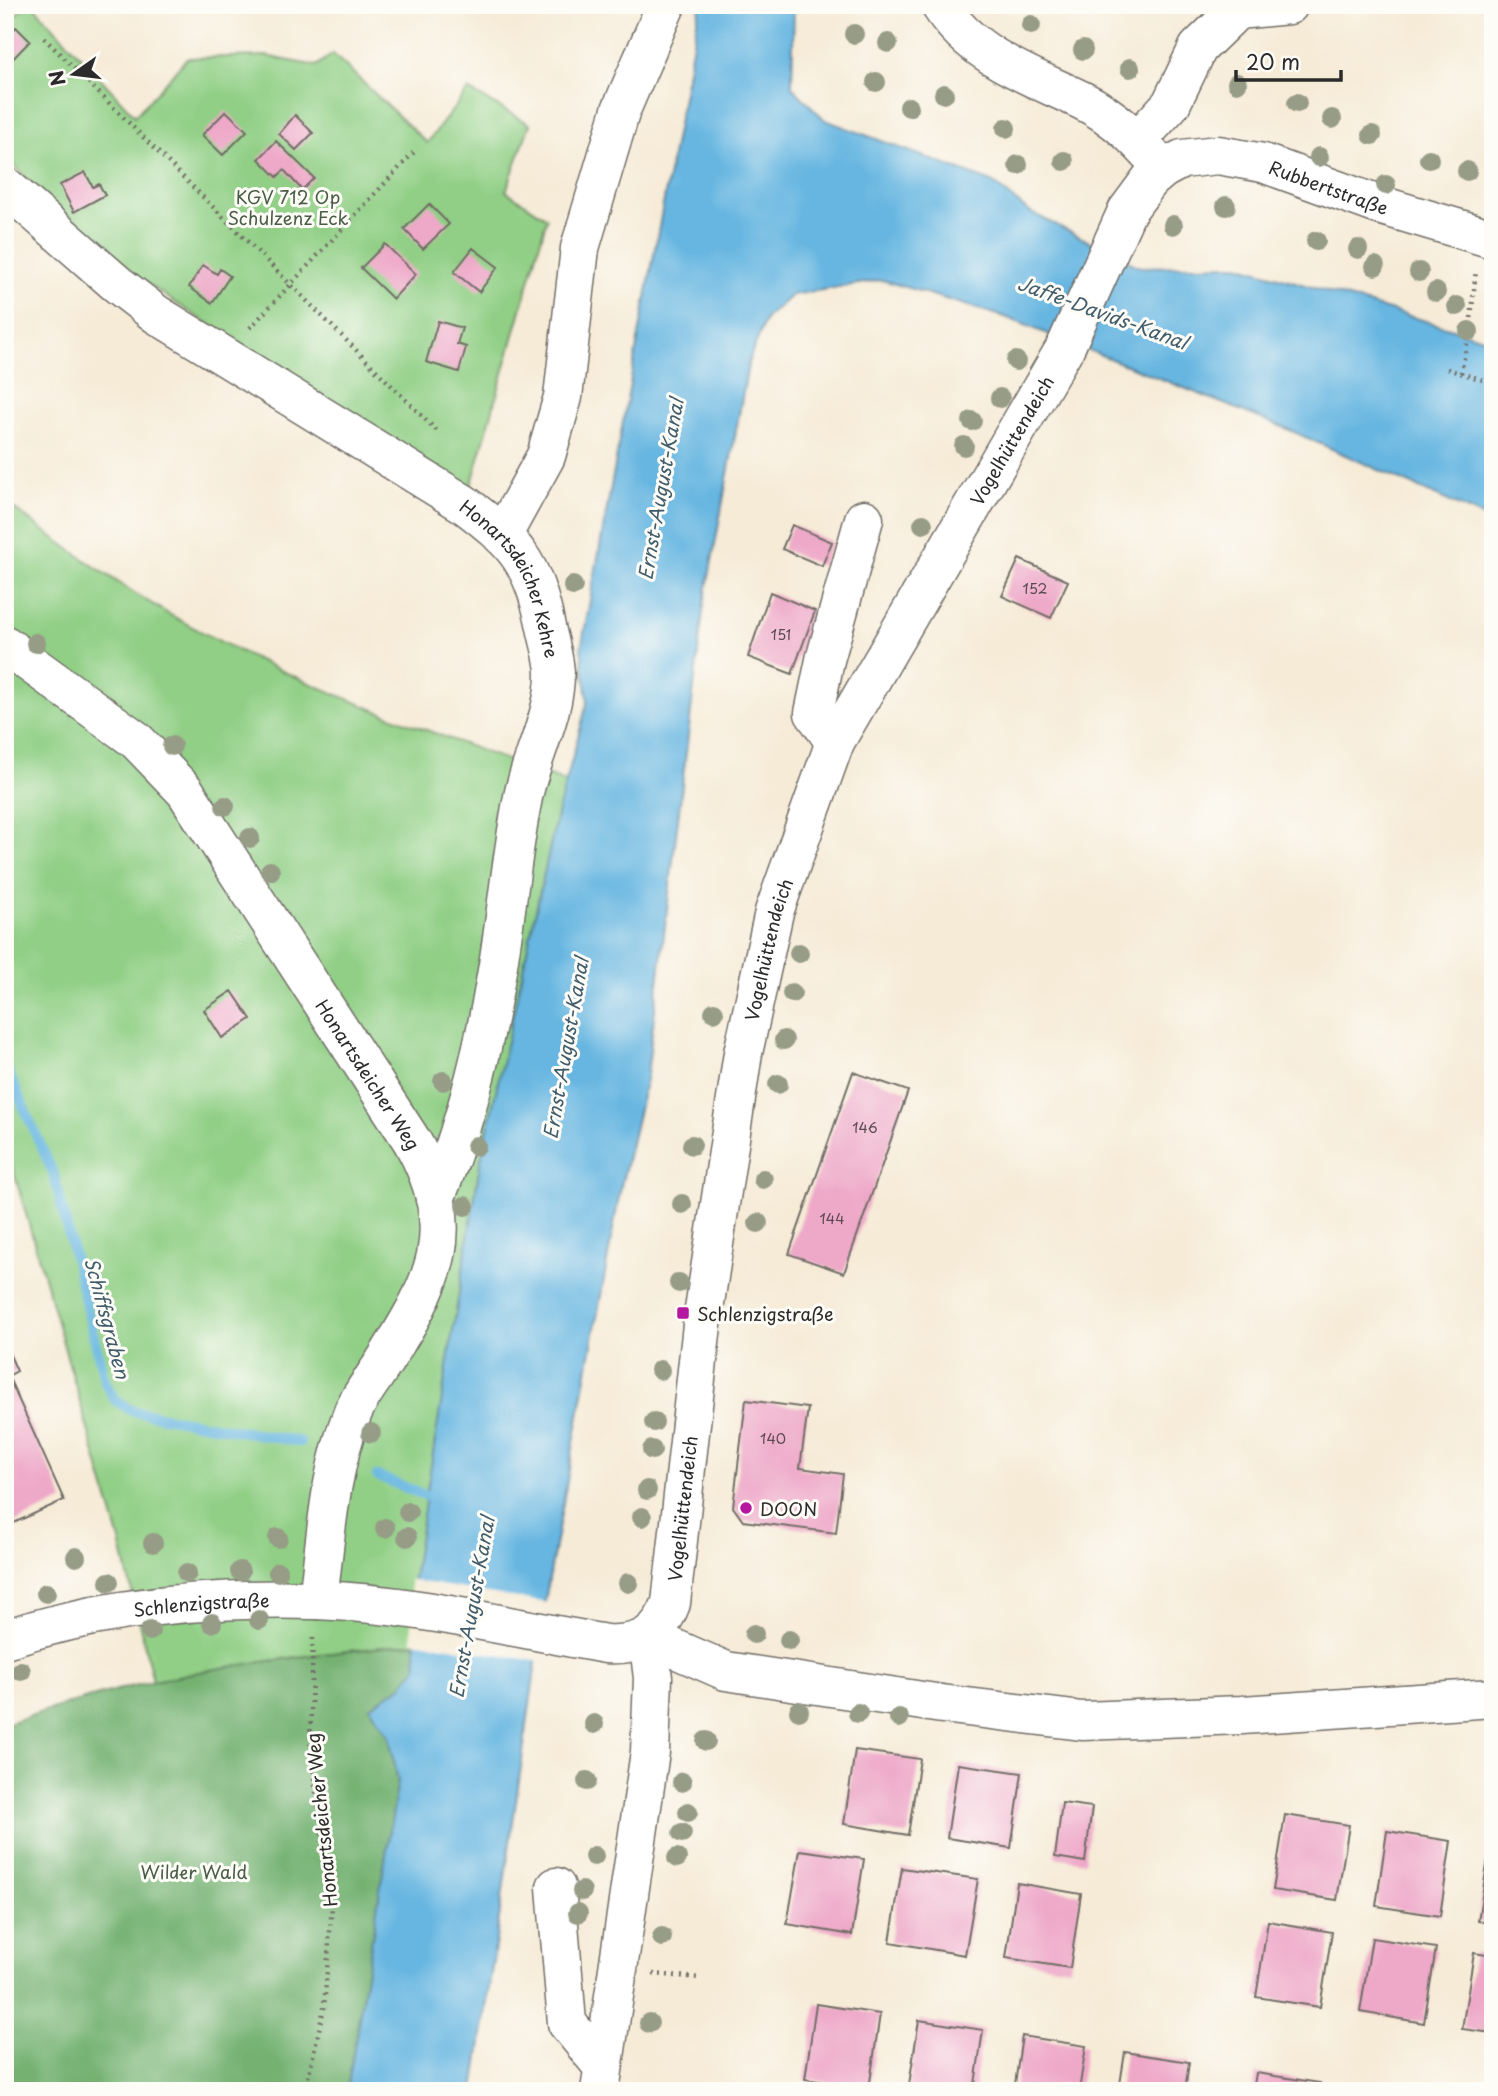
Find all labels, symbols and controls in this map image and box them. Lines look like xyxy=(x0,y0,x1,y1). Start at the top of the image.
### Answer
north arrow xyxy=(38,38,108,108)
scale bar xyxy=(1236,38,1340,82)
text: 20 m xyxy=(1246,45,1300,77)
text: N xyxy=(41,68,72,89)
street label: Rubbertstraße xyxy=(1265,153,1392,220)
park label: KGV 712 Op Schulzenz Eck xyxy=(228,183,349,231)
water label: Jaffe-Davids-Kanal xyxy=(1014,268,1194,357)
street label: Vogelhüttendeich xyxy=(963,370,1060,510)
water label: Ernst-August-Kanal xyxy=(630,394,690,582)
street label: Honartsdeicher Kehre xyxy=(455,492,566,660)
house number: 152 xyxy=(1023,578,1047,599)
house number: 151 xyxy=(771,624,791,645)
street label: Vogelhüttendeich xyxy=(737,874,799,1023)
water label: Ernst-August-Kanal xyxy=(535,953,595,1141)
street label: Honartsdeicher Weg xyxy=(310,993,428,1154)
house number: 146 xyxy=(852,1117,878,1138)
house number: 144 xyxy=(820,1208,844,1229)
water label: Schiffsgraben xyxy=(78,1254,138,1383)
place label: Schlenzigstraße xyxy=(697,1300,834,1327)
marker: Schlenzigstraße xyxy=(675,1305,691,1321)
house number: 140 xyxy=(760,1428,786,1449)
street label: Vogelhüttendeich xyxy=(660,1434,703,1582)
place label: DOON xyxy=(760,1495,817,1522)
marker: DOON xyxy=(738,1500,754,1516)
water label: Ernst-August-Kanal xyxy=(441,1512,501,1700)
street label: Schlenzigstraße xyxy=(131,1586,270,1623)
street label: Honartsdeicher Weg xyxy=(298,1732,344,1908)
park label: Wilder Wald xyxy=(141,1858,247,1885)

